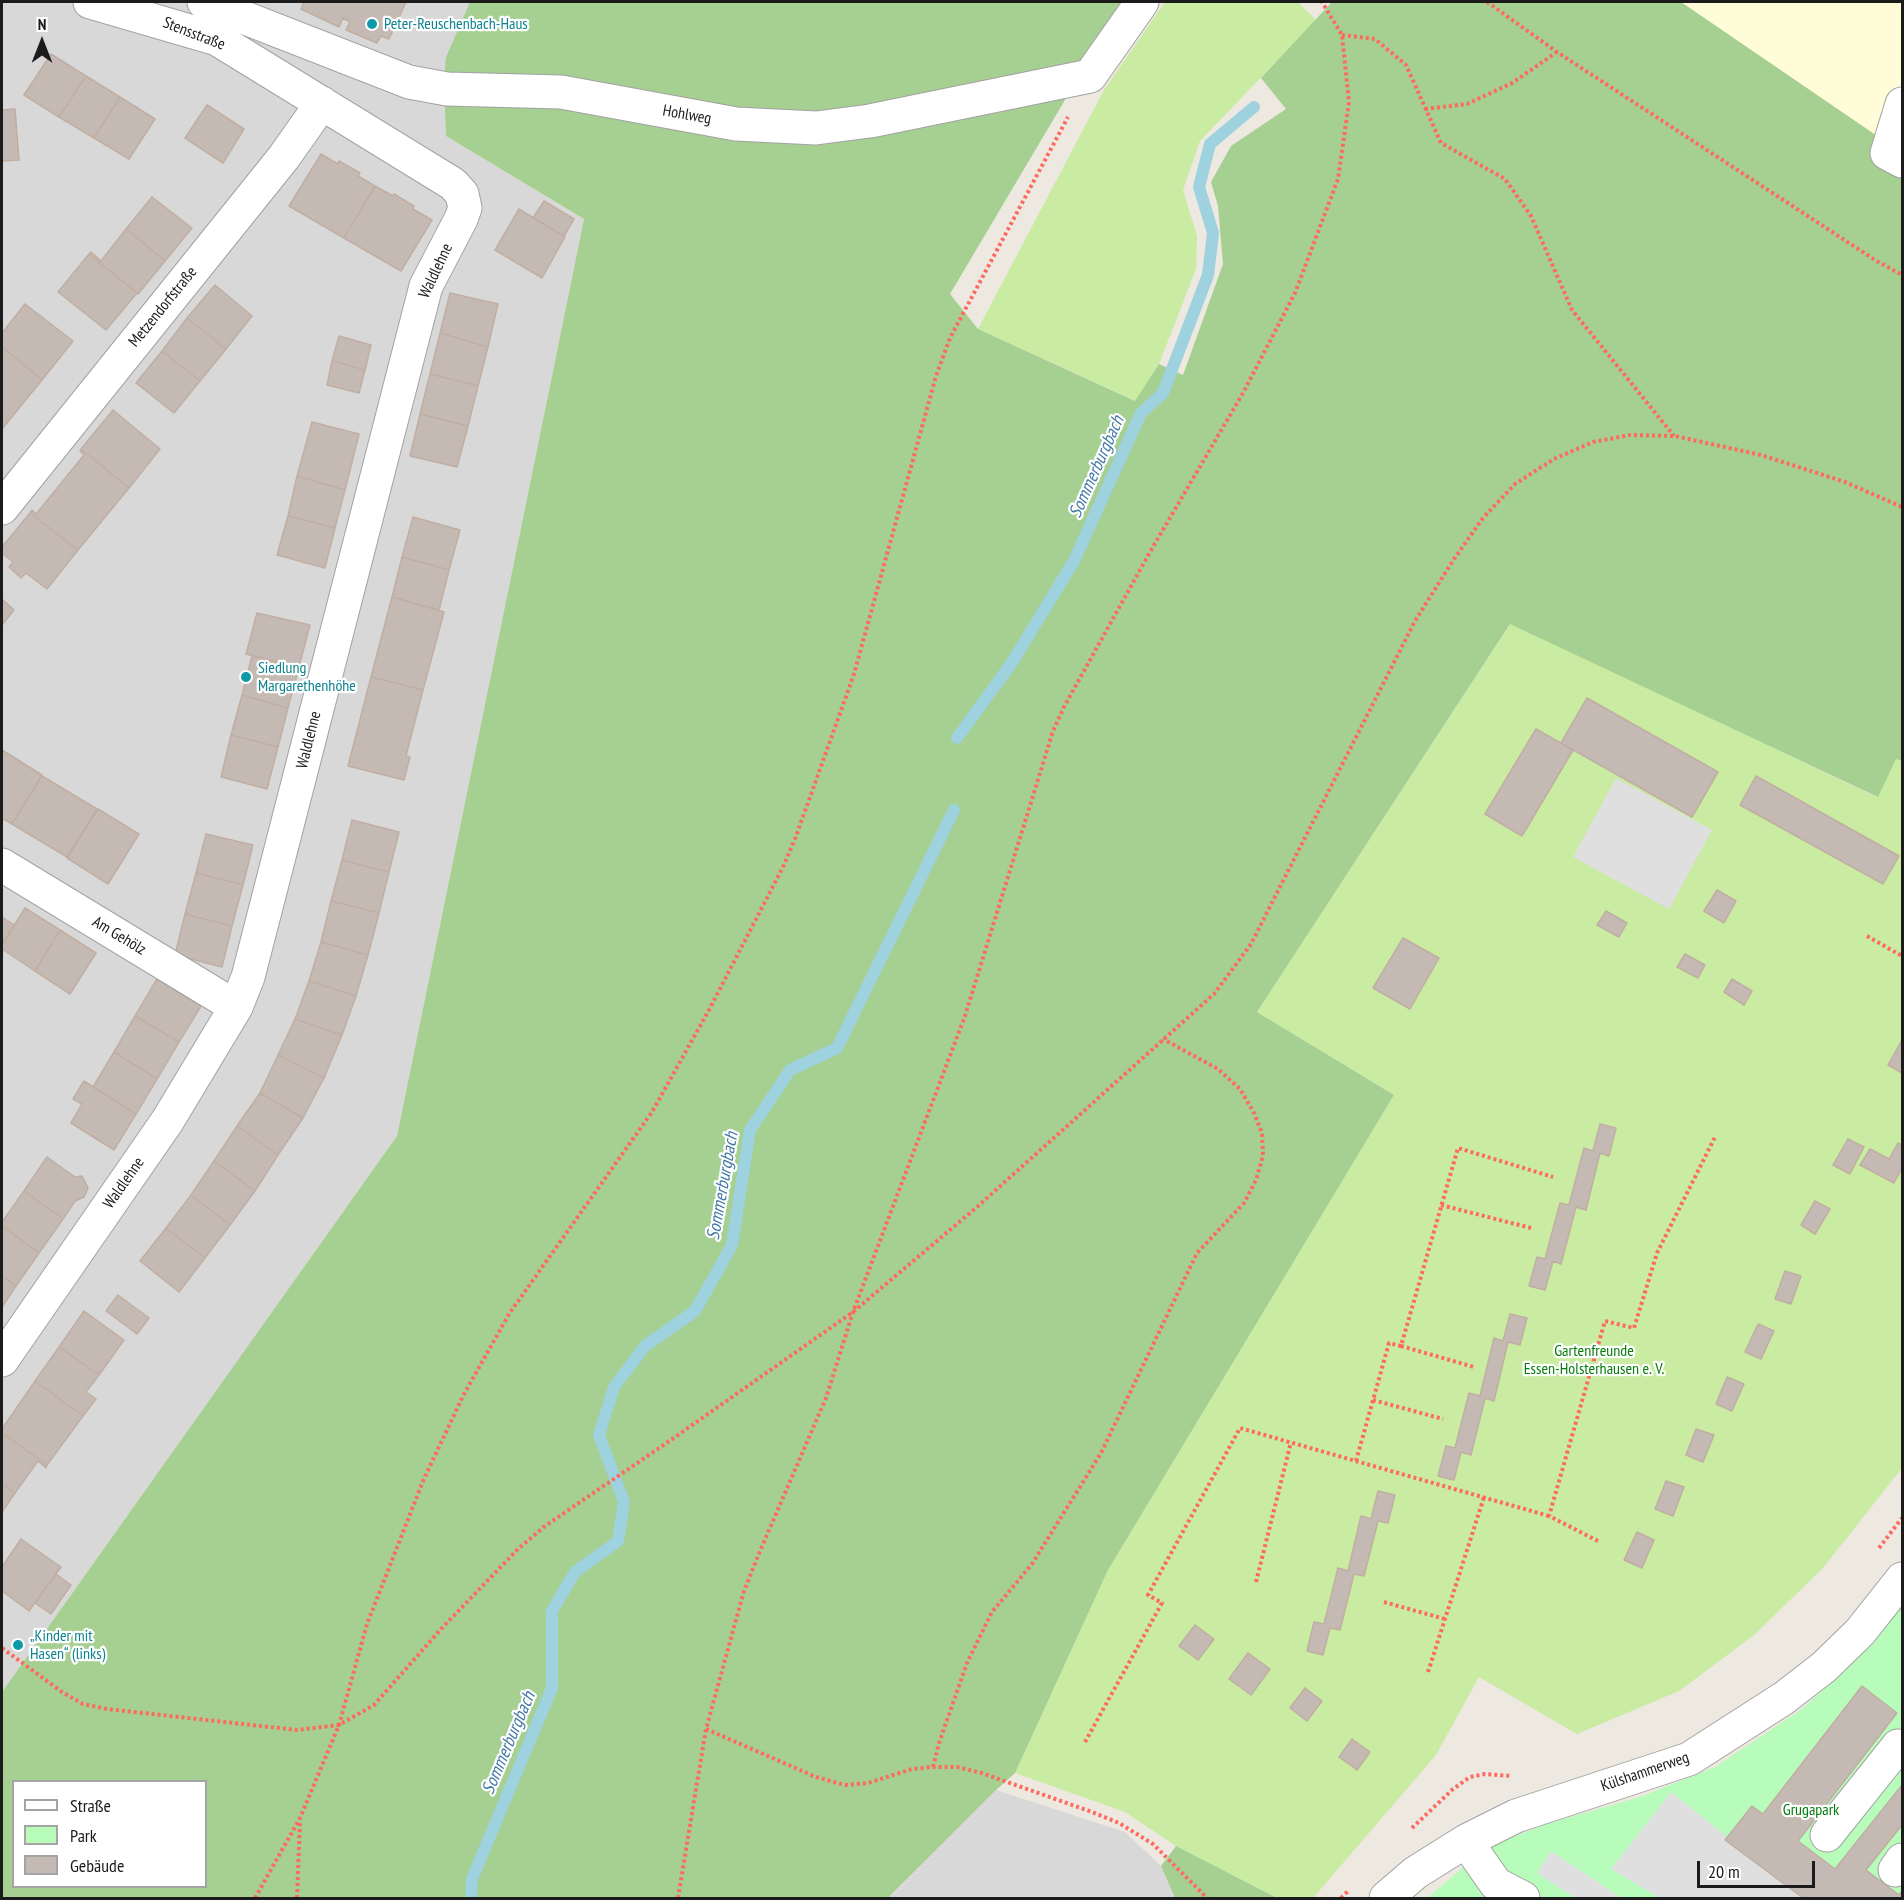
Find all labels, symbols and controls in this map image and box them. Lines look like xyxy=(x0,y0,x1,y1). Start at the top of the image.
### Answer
north arrow xyxy=(12,12,72,72)
street label: Stensstraße xyxy=(160,13,228,55)
text: N xyxy=(38,14,46,34)
place label: Peter-Reuschenbach-Haus xyxy=(384,14,528,34)
marker: Peter-Reuschenbach-Haus xyxy=(365,17,379,31)
street label: Hohlweg xyxy=(661,101,713,129)
street label: Waldlehne xyxy=(415,241,457,301)
street label: Metzendorfstraße xyxy=(125,263,201,351)
water label: Sommerburgbach xyxy=(1065,413,1129,521)
place label: Siedlung Margarethenhöhe xyxy=(258,658,356,696)
marker: Siedlung Margarethenhöhe xyxy=(239,670,253,684)
street label: Waldlehne xyxy=(293,709,325,771)
street label: Am Gehölz xyxy=(89,913,149,959)
water label: Sommerburgbach xyxy=(703,1130,743,1242)
street label: Waldlehne xyxy=(99,1154,149,1212)
park label: Gartenfreunde Essen-Holsterhausen e. V. xyxy=(1524,1341,1664,1379)
place label: „Kinder mit Hasen“ (links) xyxy=(30,1626,105,1664)
marker: „Kinder mit Hasen“ (links) xyxy=(11,1638,25,1652)
water label: Sommerburgbach xyxy=(478,1689,540,1797)
street label: Külshammerweg xyxy=(1598,1748,1692,1796)
legend xyxy=(12,1780,207,1888)
text: Straße xyxy=(70,1794,111,1817)
park label: Grugapark xyxy=(1783,1800,1839,1820)
text: Park xyxy=(70,1824,97,1847)
scale bar xyxy=(1700,1849,1818,1887)
text: Gebäude xyxy=(70,1854,124,1877)
text: 20 m xyxy=(1708,1860,1740,1883)

